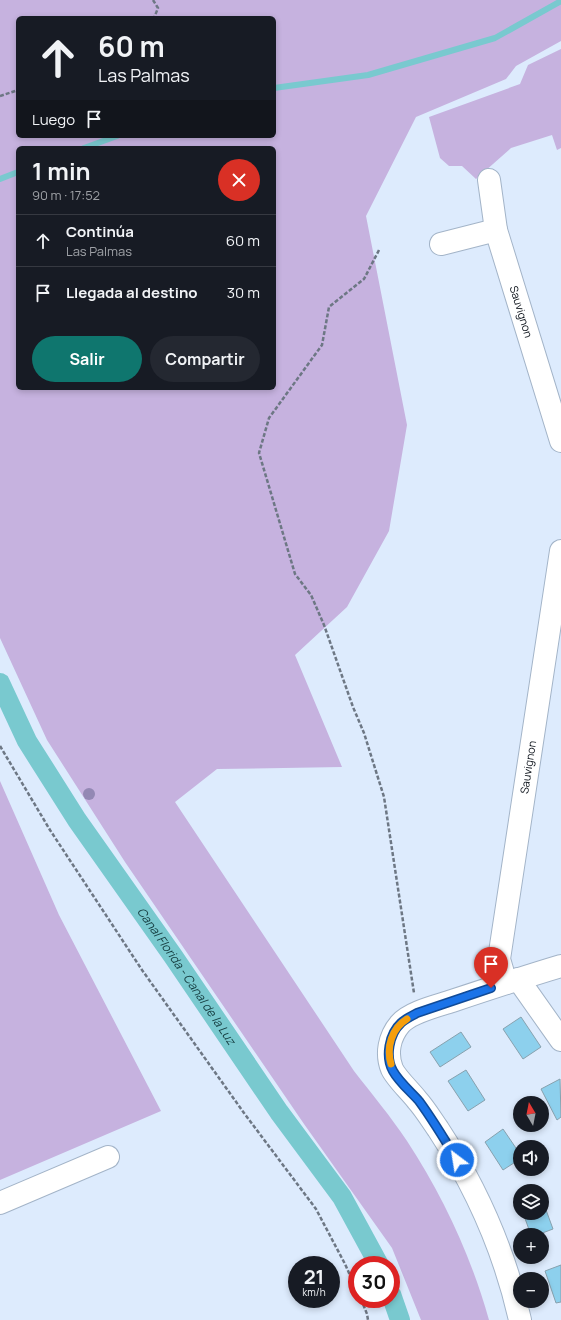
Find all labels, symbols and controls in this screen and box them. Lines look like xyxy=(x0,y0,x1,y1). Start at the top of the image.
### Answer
text: 60 m xyxy=(98,27,165,65)
icon: ahead xyxy=(32,32,84,84)
text: Las Palmas xyxy=(98,63,190,87)
icon: arrive xyxy=(83,108,105,130)
text: Luego xyxy=(32,109,75,130)
text: 1 min xyxy=(32,154,91,187)
button: close xyxy=(218,159,260,201)
text: 90 m · 17:52 xyxy=(32,186,100,204)
text: Continúa xyxy=(66,221,134,242)
icon: ahead xyxy=(32,230,54,252)
text: 60 m xyxy=(226,230,260,251)
text: Las Palmas xyxy=(66,242,132,260)
icon: arrive xyxy=(32,282,54,304)
text: Llegada al destino xyxy=(66,282,198,303)
text: 30 m xyxy=(227,282,260,303)
street label: Sauvignon xyxy=(507,284,537,339)
button: Salir xyxy=(32,336,142,382)
button: Compartir xyxy=(150,336,260,382)
street label: Sauvignon xyxy=(516,739,539,795)
water label: Canal Florida - Canal de la Luz xyxy=(133,904,241,1049)
pin xyxy=(474,947,508,988)
icon: arrive xyxy=(480,953,502,975)
north arrow xyxy=(513,1096,549,1132)
map controls xyxy=(513,1096,549,1308)
position arrow xyxy=(436,1139,478,1181)
button: sound xyxy=(513,1140,549,1176)
button: layers xyxy=(513,1184,549,1220)
button: + xyxy=(513,1228,549,1264)
speed limit sign: 30 xyxy=(348,1256,400,1308)
text: 21 xyxy=(304,1263,324,1290)
button: − xyxy=(513,1272,549,1308)
text: km/h xyxy=(302,1285,326,1299)

